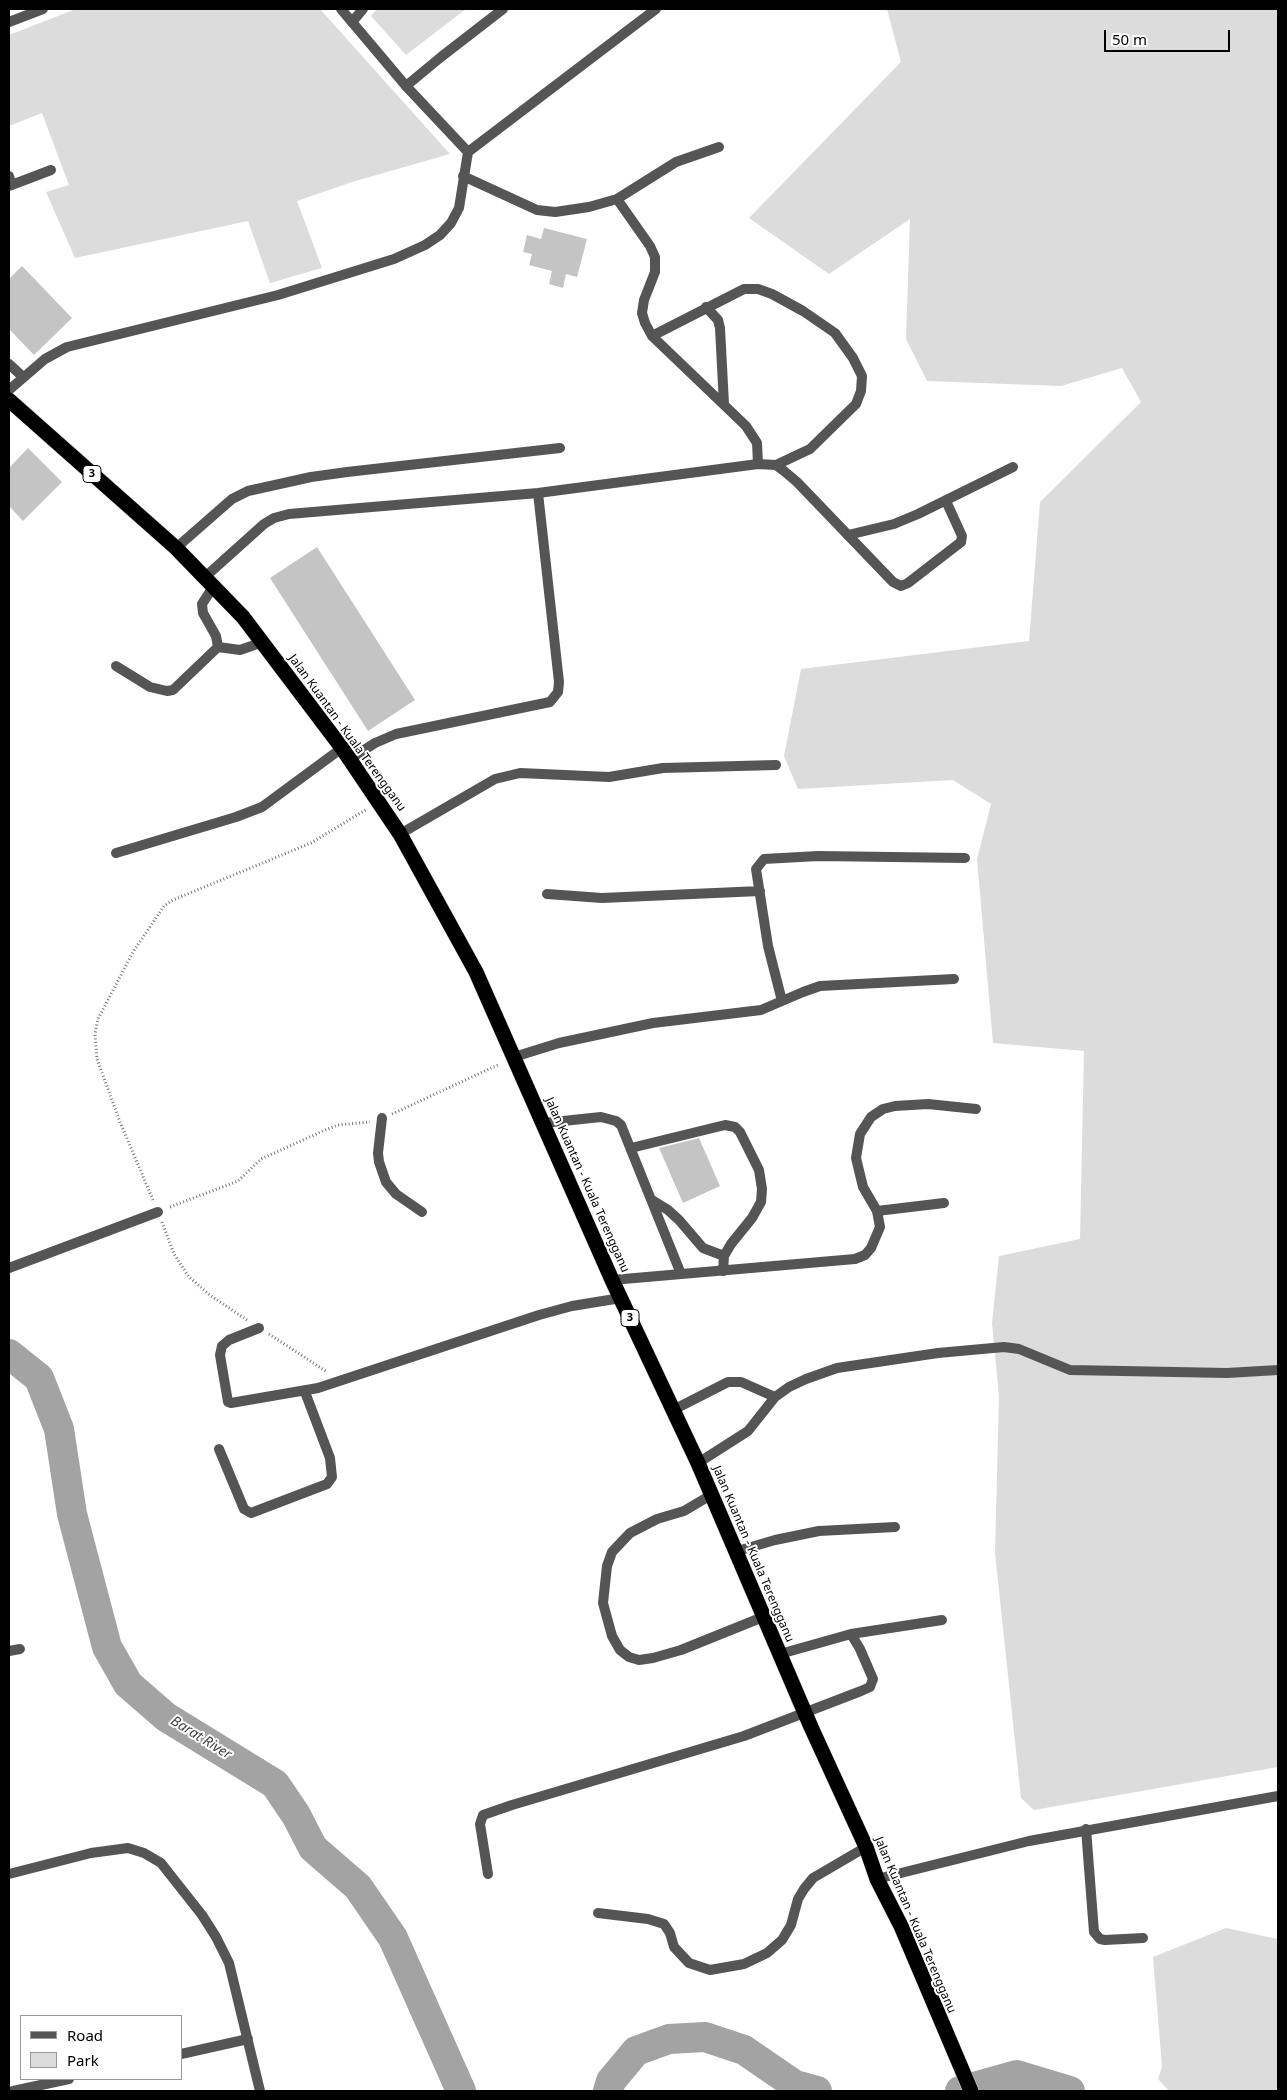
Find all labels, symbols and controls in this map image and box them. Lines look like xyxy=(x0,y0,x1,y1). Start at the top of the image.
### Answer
scale bar xyxy=(1107,20,1233,52)
text: 50 m xyxy=(1112,29,1147,49)
road number: 3 xyxy=(83,466,101,482)
street label: Jalan Kuantan - Kuala Terengganu xyxy=(285,652,409,814)
street label: Jalan Kuantan - Kuala Terengganu xyxy=(542,1095,632,1275)
road number: 3 xyxy=(621,1310,639,1326)
street label: Jalan Kuantan - Kuala Terengganu xyxy=(709,1464,797,1644)
water label: Barat River xyxy=(167,1713,235,1763)
street label: Jalan Kuantan - Kuala Terengganu xyxy=(871,1835,959,2015)
legend xyxy=(20,2015,182,2080)
text: Road xyxy=(67,2025,103,2045)
text: Park xyxy=(67,2050,99,2070)

